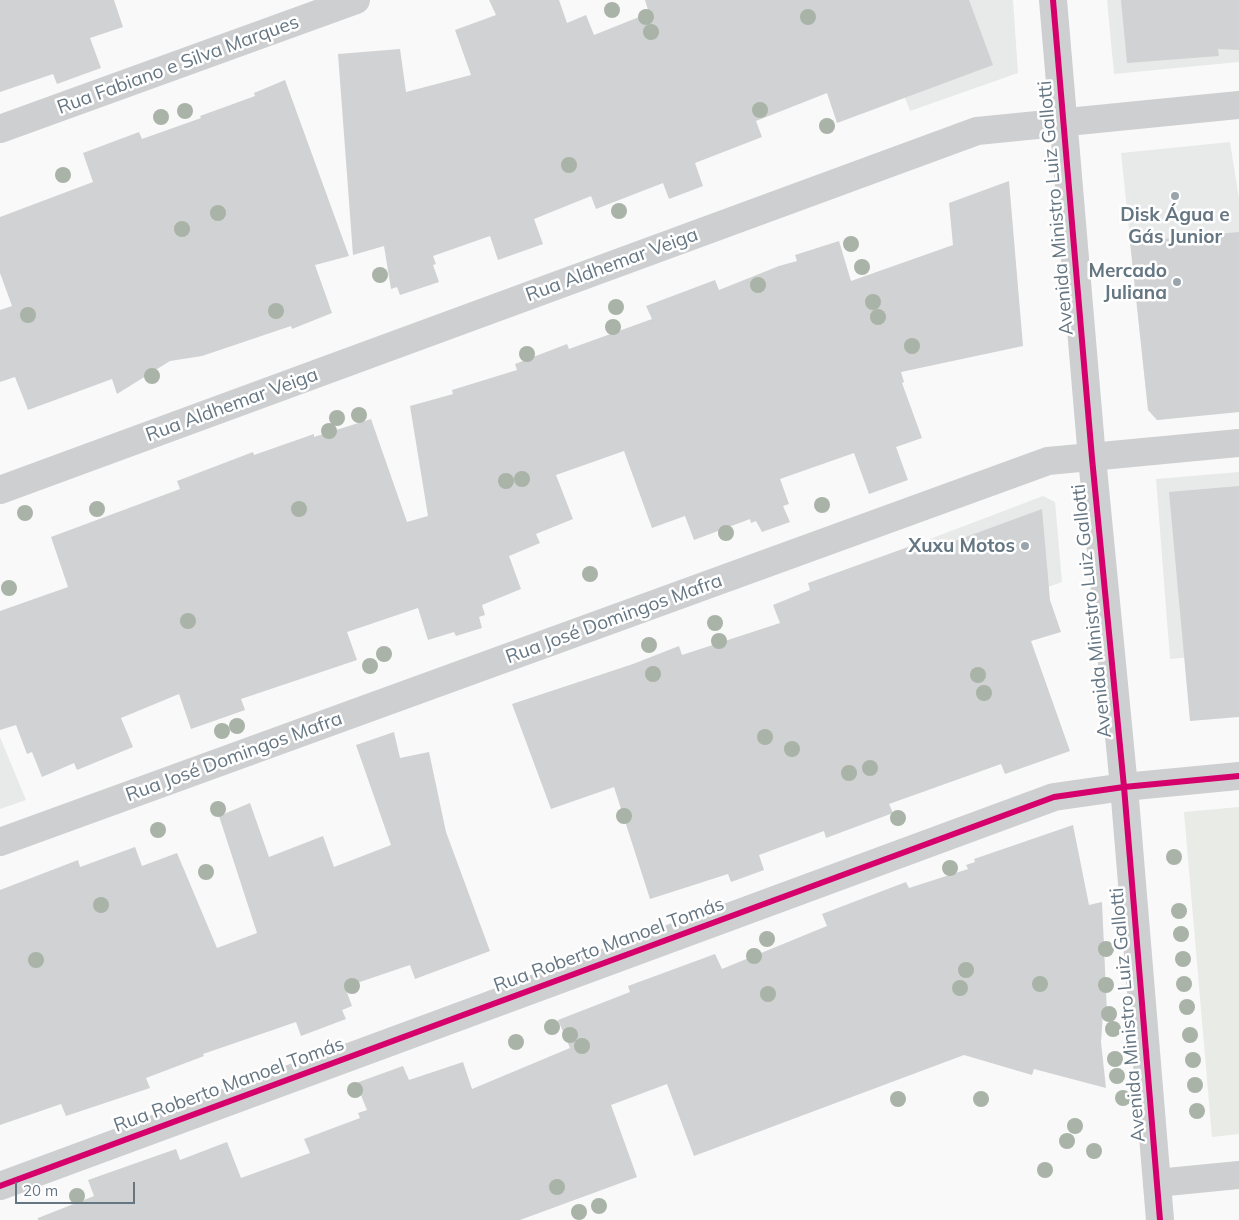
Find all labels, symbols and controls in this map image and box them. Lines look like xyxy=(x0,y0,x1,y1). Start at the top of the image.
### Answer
street label: Rua Fabiano e Silva Marques xyxy=(54,11,302,119)
street label: Avenida Ministro Luiz Gallotti xyxy=(1034,80,1078,336)
marker: Disk Água e Gás Junior xyxy=(1169,190,1181,202)
place label: Disk Água e Gás Junior xyxy=(1120,204,1230,248)
street label: Rua Aldhemar Veiga xyxy=(523,223,701,307)
place label: Mercado Juliana xyxy=(1088,260,1167,304)
marker: Mercado Juliana xyxy=(1171,276,1183,288)
street label: Rua Aldhemar Veiga xyxy=(143,363,321,447)
street label: Avenida Ministro Luiz Gallotti xyxy=(1067,483,1117,739)
place label: Xuxu Motos xyxy=(908,535,1015,557)
marker: Xuxu Motos xyxy=(1019,540,1031,552)
street label: Rua José Domingos Mafra xyxy=(503,569,725,669)
street label: Rua José Domingos Mafra xyxy=(123,707,345,807)
street label: Avenida Ministro Luiz Gallotti xyxy=(1106,887,1150,1143)
street label: Rua Roberto Manoel Tomás xyxy=(491,893,727,997)
street label: Rua Roberto Manoel Tomás xyxy=(111,1033,347,1137)
scale bar xyxy=(18,1172,138,1204)
text: 20 m xyxy=(23,1181,58,1200)

